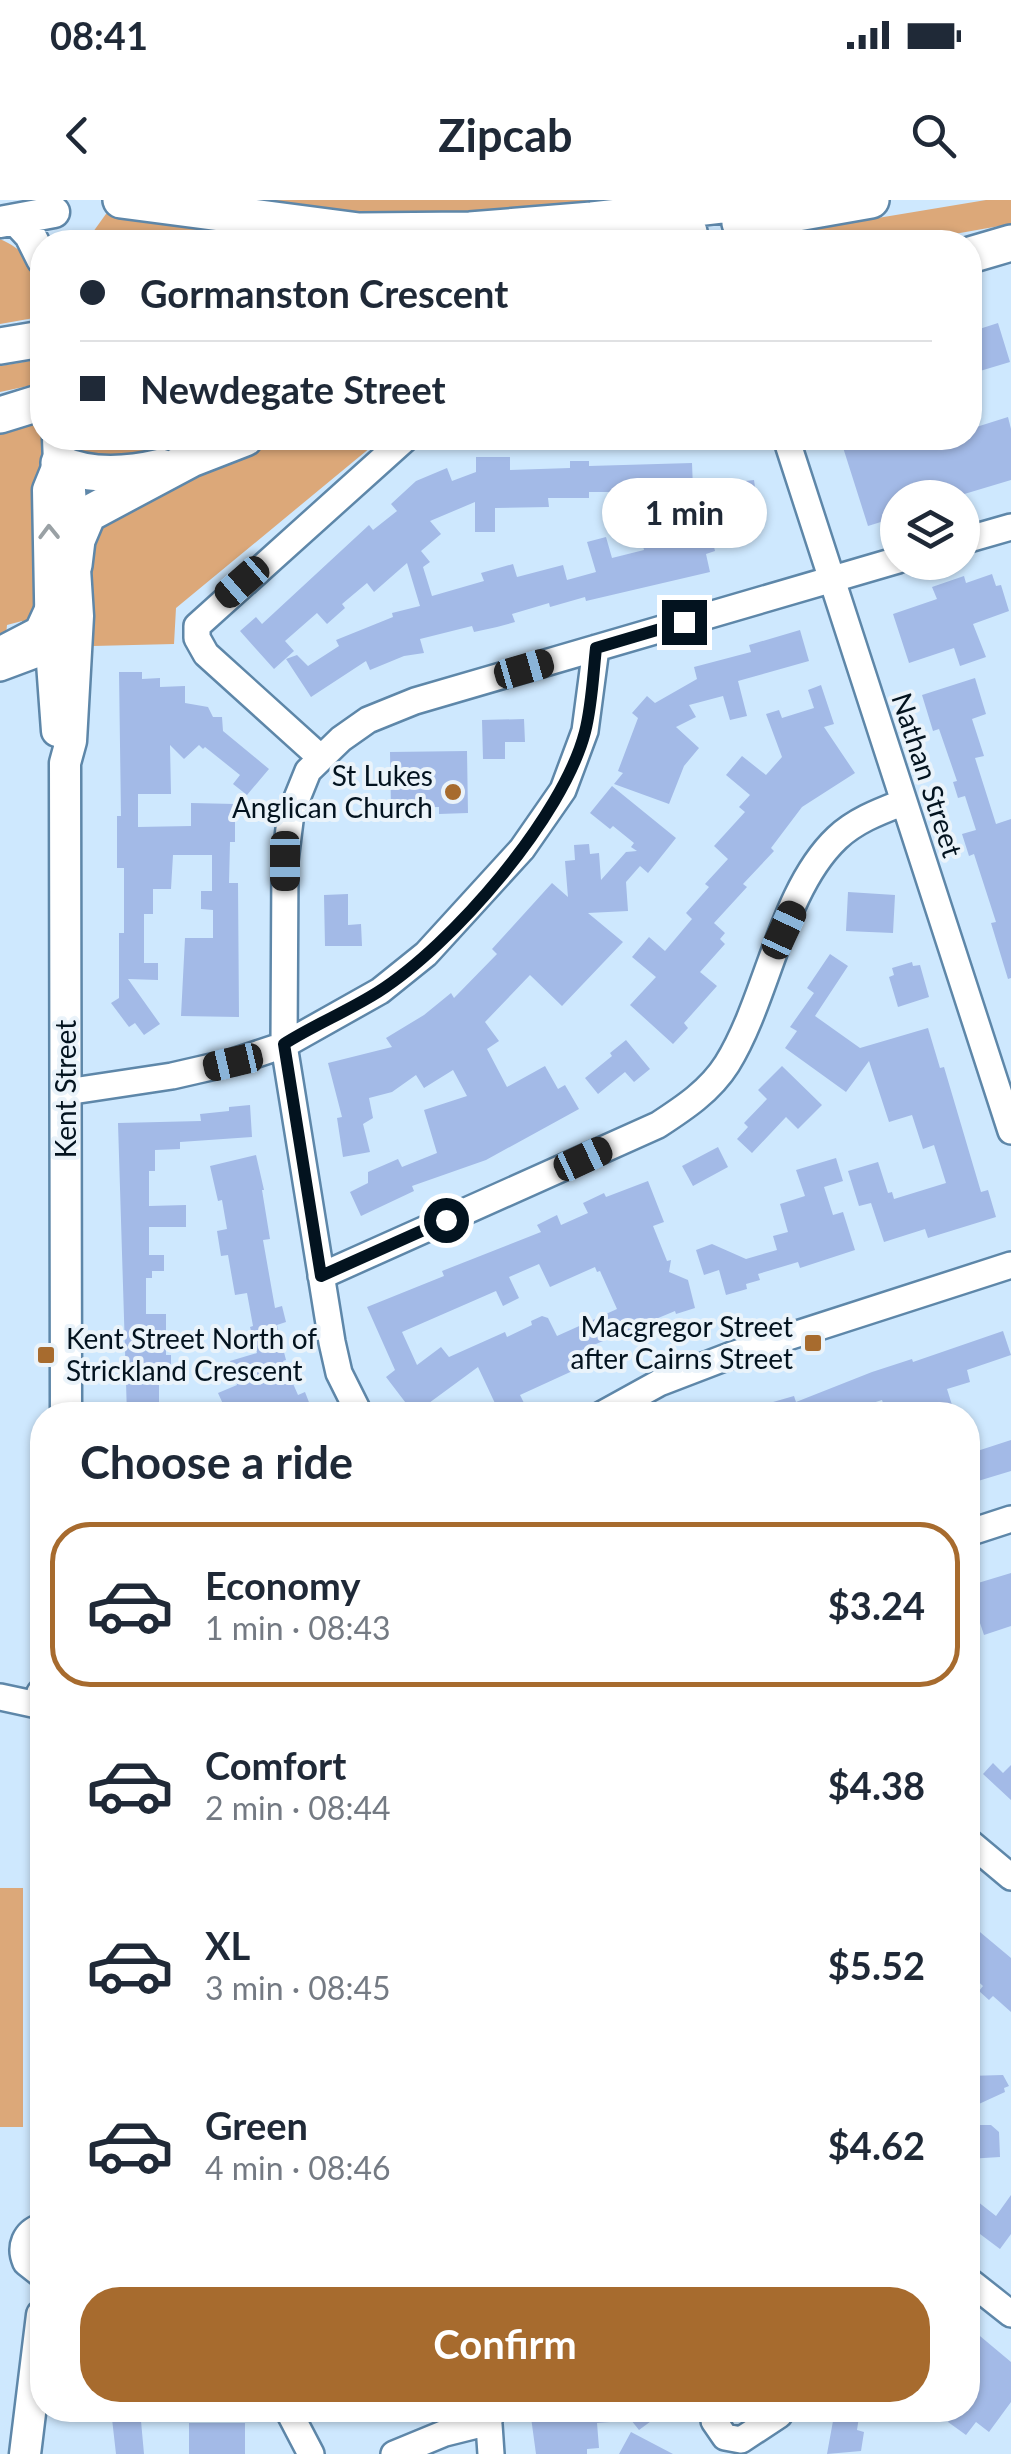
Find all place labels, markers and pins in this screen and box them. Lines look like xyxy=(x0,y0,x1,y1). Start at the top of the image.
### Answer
place label: St Lukes Anglican Church xyxy=(232,758,433,824)
marker: St Lukes Anglican Church xyxy=(442,781,464,803)
place label: Macgregor Street after Cairns Street xyxy=(570,1309,793,1375)
place label: Kent Street North of Strickland Crescent xyxy=(66,1321,317,1387)
marker: Macgregor Street after Cairns Street xyxy=(802,1332,824,1354)
marker: Kent Street North of Strickland Crescent xyxy=(35,1344,57,1366)

